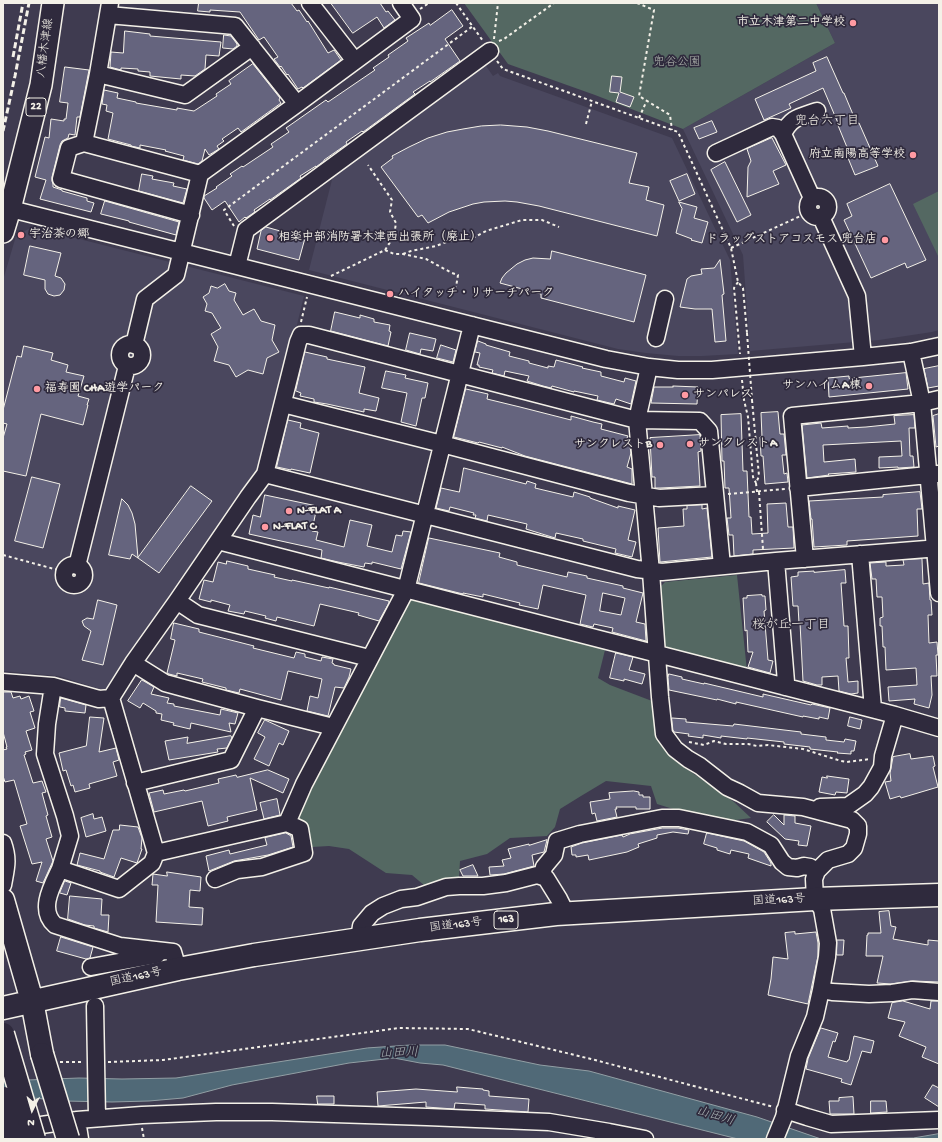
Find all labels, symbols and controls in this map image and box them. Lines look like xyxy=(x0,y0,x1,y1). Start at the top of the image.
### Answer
place label: 市立木津第二中学校 xyxy=(737,16,845,30)
street label: 八幡木津線 xyxy=(35,17,57,79)
marker: 市立木津第二中学校 xyxy=(848,18,858,28)
park label: 兜谷公園 xyxy=(653,56,701,70)
road number: 22 xyxy=(26,98,46,116)
district label: 兜台六丁目 xyxy=(795,114,859,130)
place label: 府立南陽高等学校 xyxy=(809,148,905,162)
marker: 府立南陽高等学校 xyxy=(908,150,918,160)
place label: 宇治茶の郷 xyxy=(29,228,89,242)
marker: 宇治茶の郷 xyxy=(16,230,26,240)
place label: 相楽中部消防署木津西出張所（廃止） xyxy=(278,231,482,245)
marker: 相楽中部消防署木津西出張所（廃止） xyxy=(265,233,275,243)
place label: ドラッグストアコスモス 兜台店 xyxy=(706,233,877,247)
marker: ドラッグストアコスモス 兜台店 xyxy=(880,235,890,245)
place label: ハイタッチ・リサーチパーク xyxy=(398,287,554,301)
marker: ハイタッチ・リサーチパーク xyxy=(385,289,395,299)
place label: サンハイムA棟 xyxy=(782,379,861,393)
marker: サンハイムA棟 xyxy=(864,381,874,391)
place label: 福寿園 CHA遊学パーク xyxy=(45,382,164,396)
marker: 福寿園 CHA遊学パーク xyxy=(32,384,42,394)
place label: サンパレス xyxy=(693,388,753,402)
marker: サンパレス xyxy=(680,390,690,400)
place label: サンクレストA xyxy=(698,437,777,451)
place label: サンクレストB xyxy=(574,438,652,452)
marker: サンクレストA xyxy=(685,439,695,449)
marker: サンクレストB xyxy=(655,440,665,450)
place label: N-FLAT A xyxy=(297,504,341,518)
marker: N-FLAT A xyxy=(284,506,294,516)
place label: N-FLAT C xyxy=(273,520,316,534)
marker: N-FLAT C xyxy=(260,522,270,532)
district label: 桜が丘一丁目 xyxy=(752,618,830,634)
street label: 国道163号 xyxy=(752,892,806,910)
road number: 163 xyxy=(494,911,518,929)
street label: 国道163号 xyxy=(429,916,483,936)
street label: 国道163号 xyxy=(109,965,163,991)
water label: 山田川 xyxy=(379,1046,419,1062)
north arrow xyxy=(12,1090,52,1130)
water label: 山田川 xyxy=(694,1104,736,1130)
text: N xyxy=(27,1116,35,1128)

